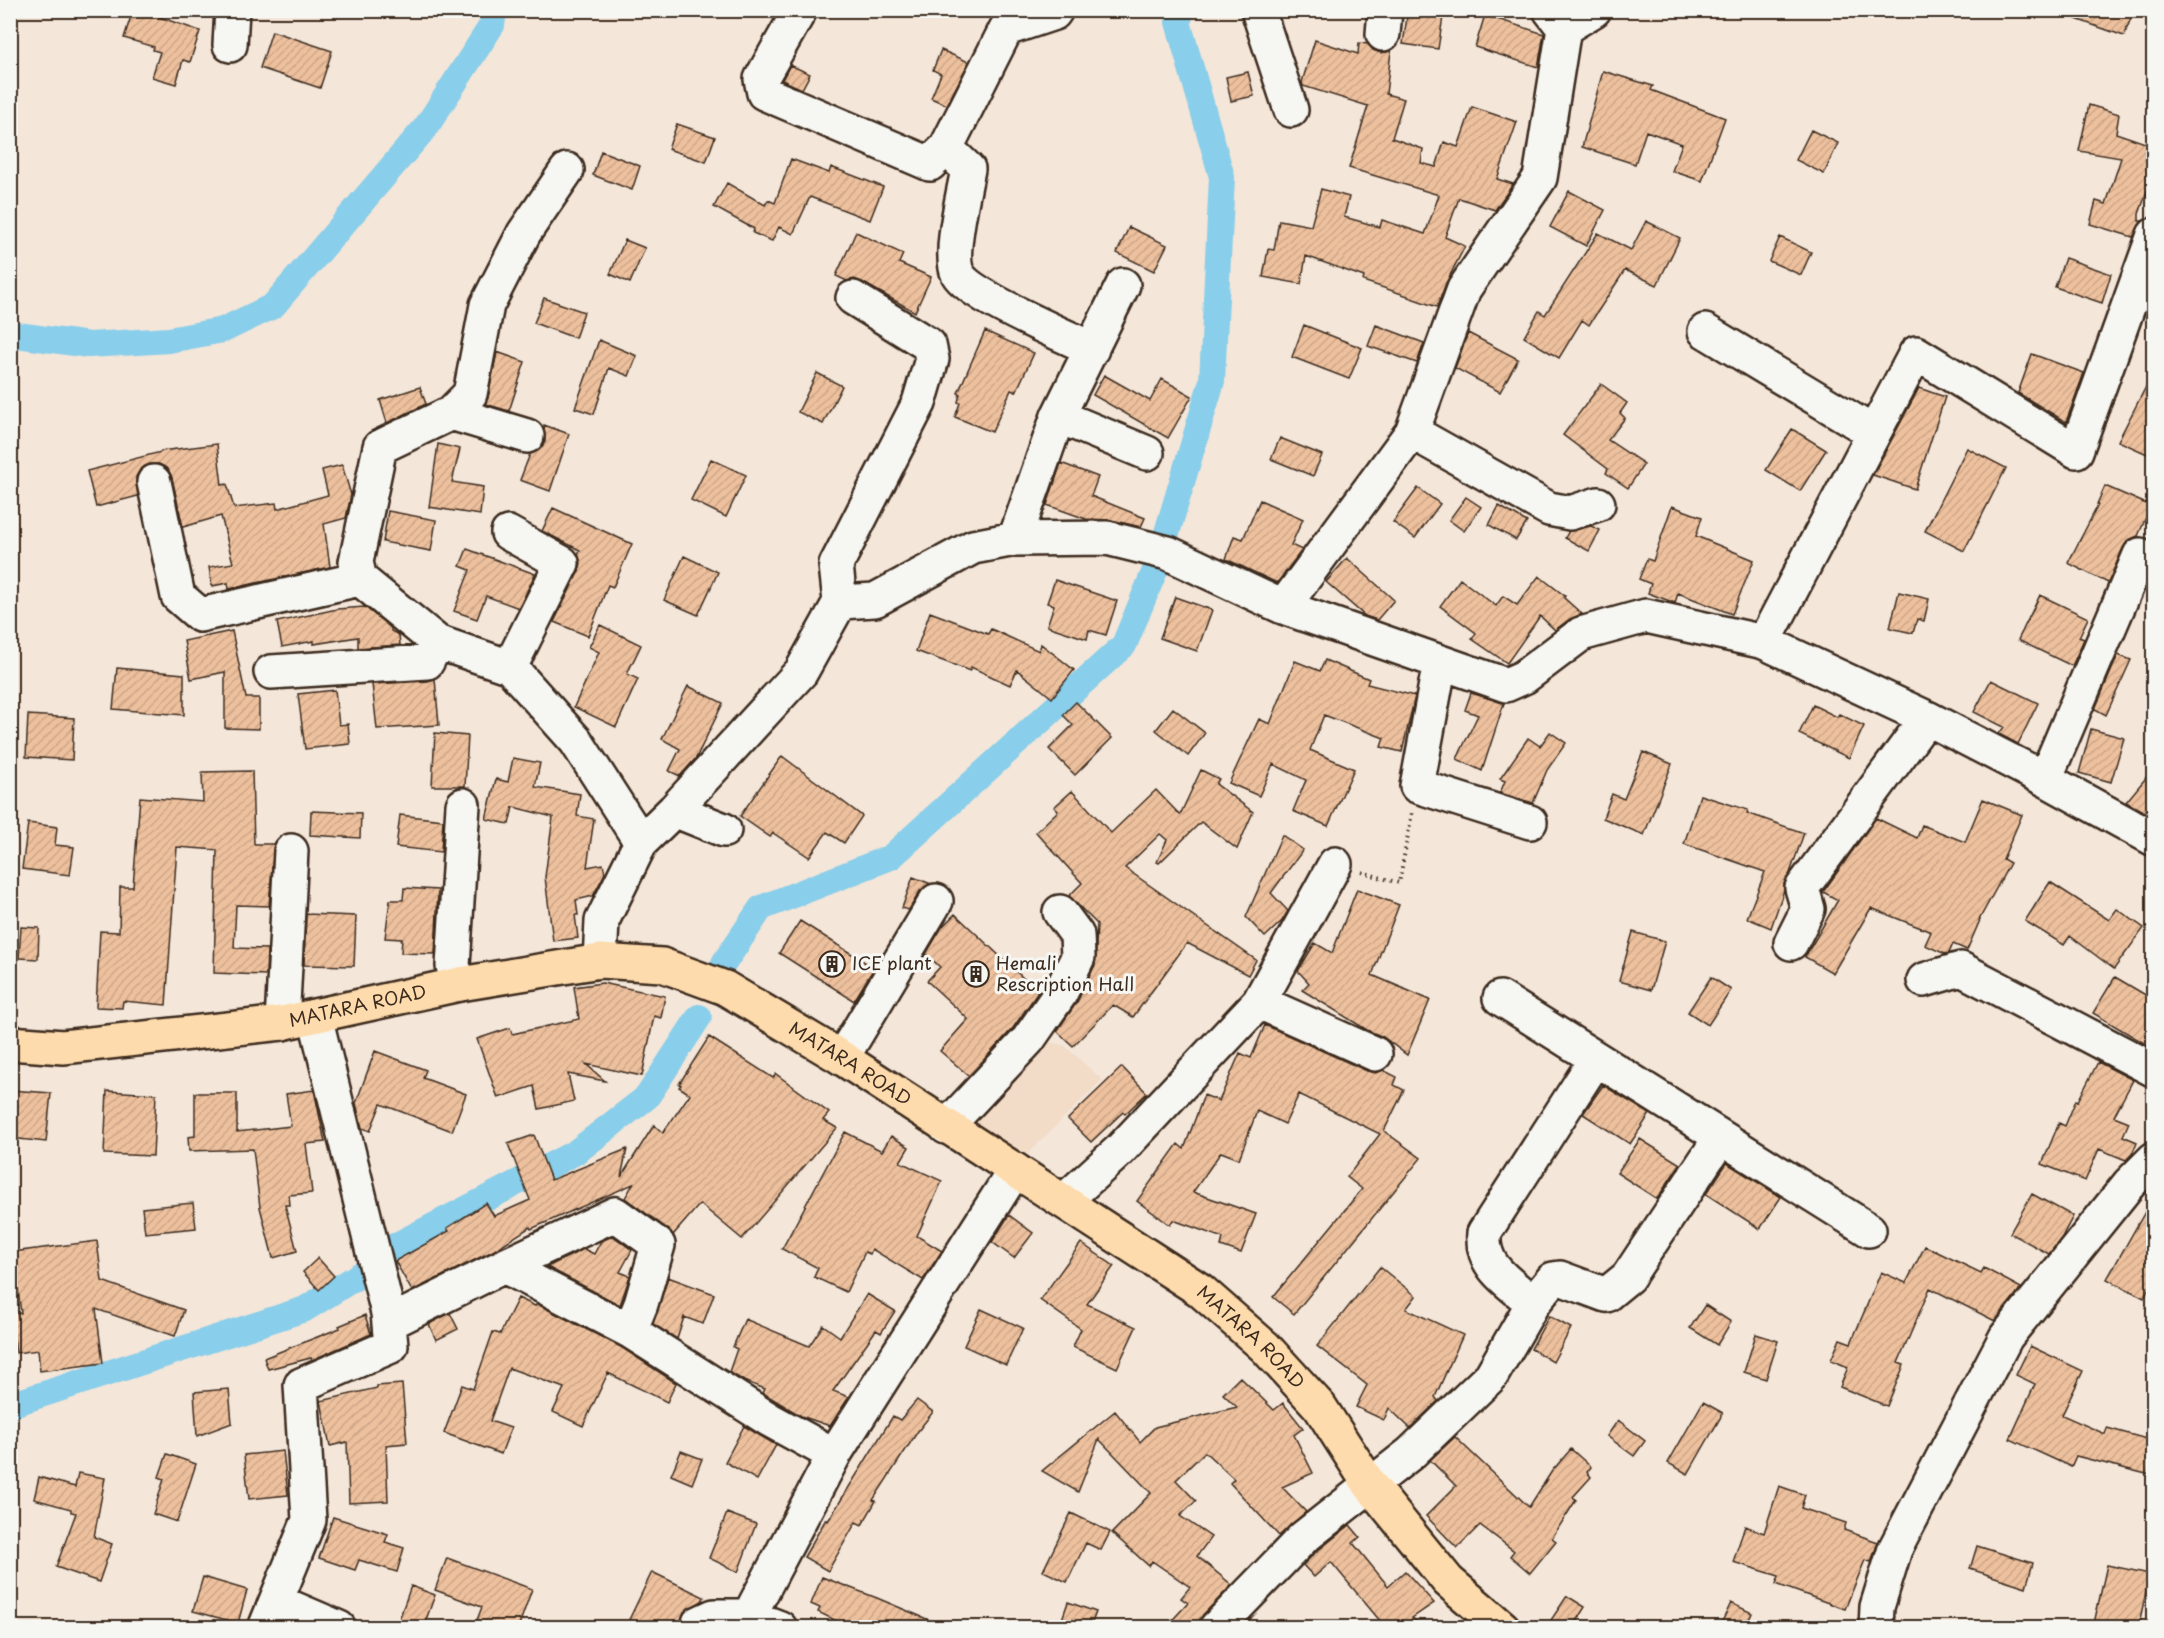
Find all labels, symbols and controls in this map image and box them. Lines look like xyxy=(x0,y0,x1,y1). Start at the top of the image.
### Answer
building icon: ICE plant xyxy=(817,949,847,979)
place label: ICE plant xyxy=(852,949,932,976)
place label: Hemali Rescription Hall xyxy=(996,949,1134,997)
building icon: Hemali Rescription Hall xyxy=(961,959,991,989)
street label: MATARA ROAD xyxy=(286,977,429,1033)
street label: MATARA ROAD xyxy=(784,1014,917,1112)
street label: MATARA ROAD xyxy=(1192,1278,1312,1394)

